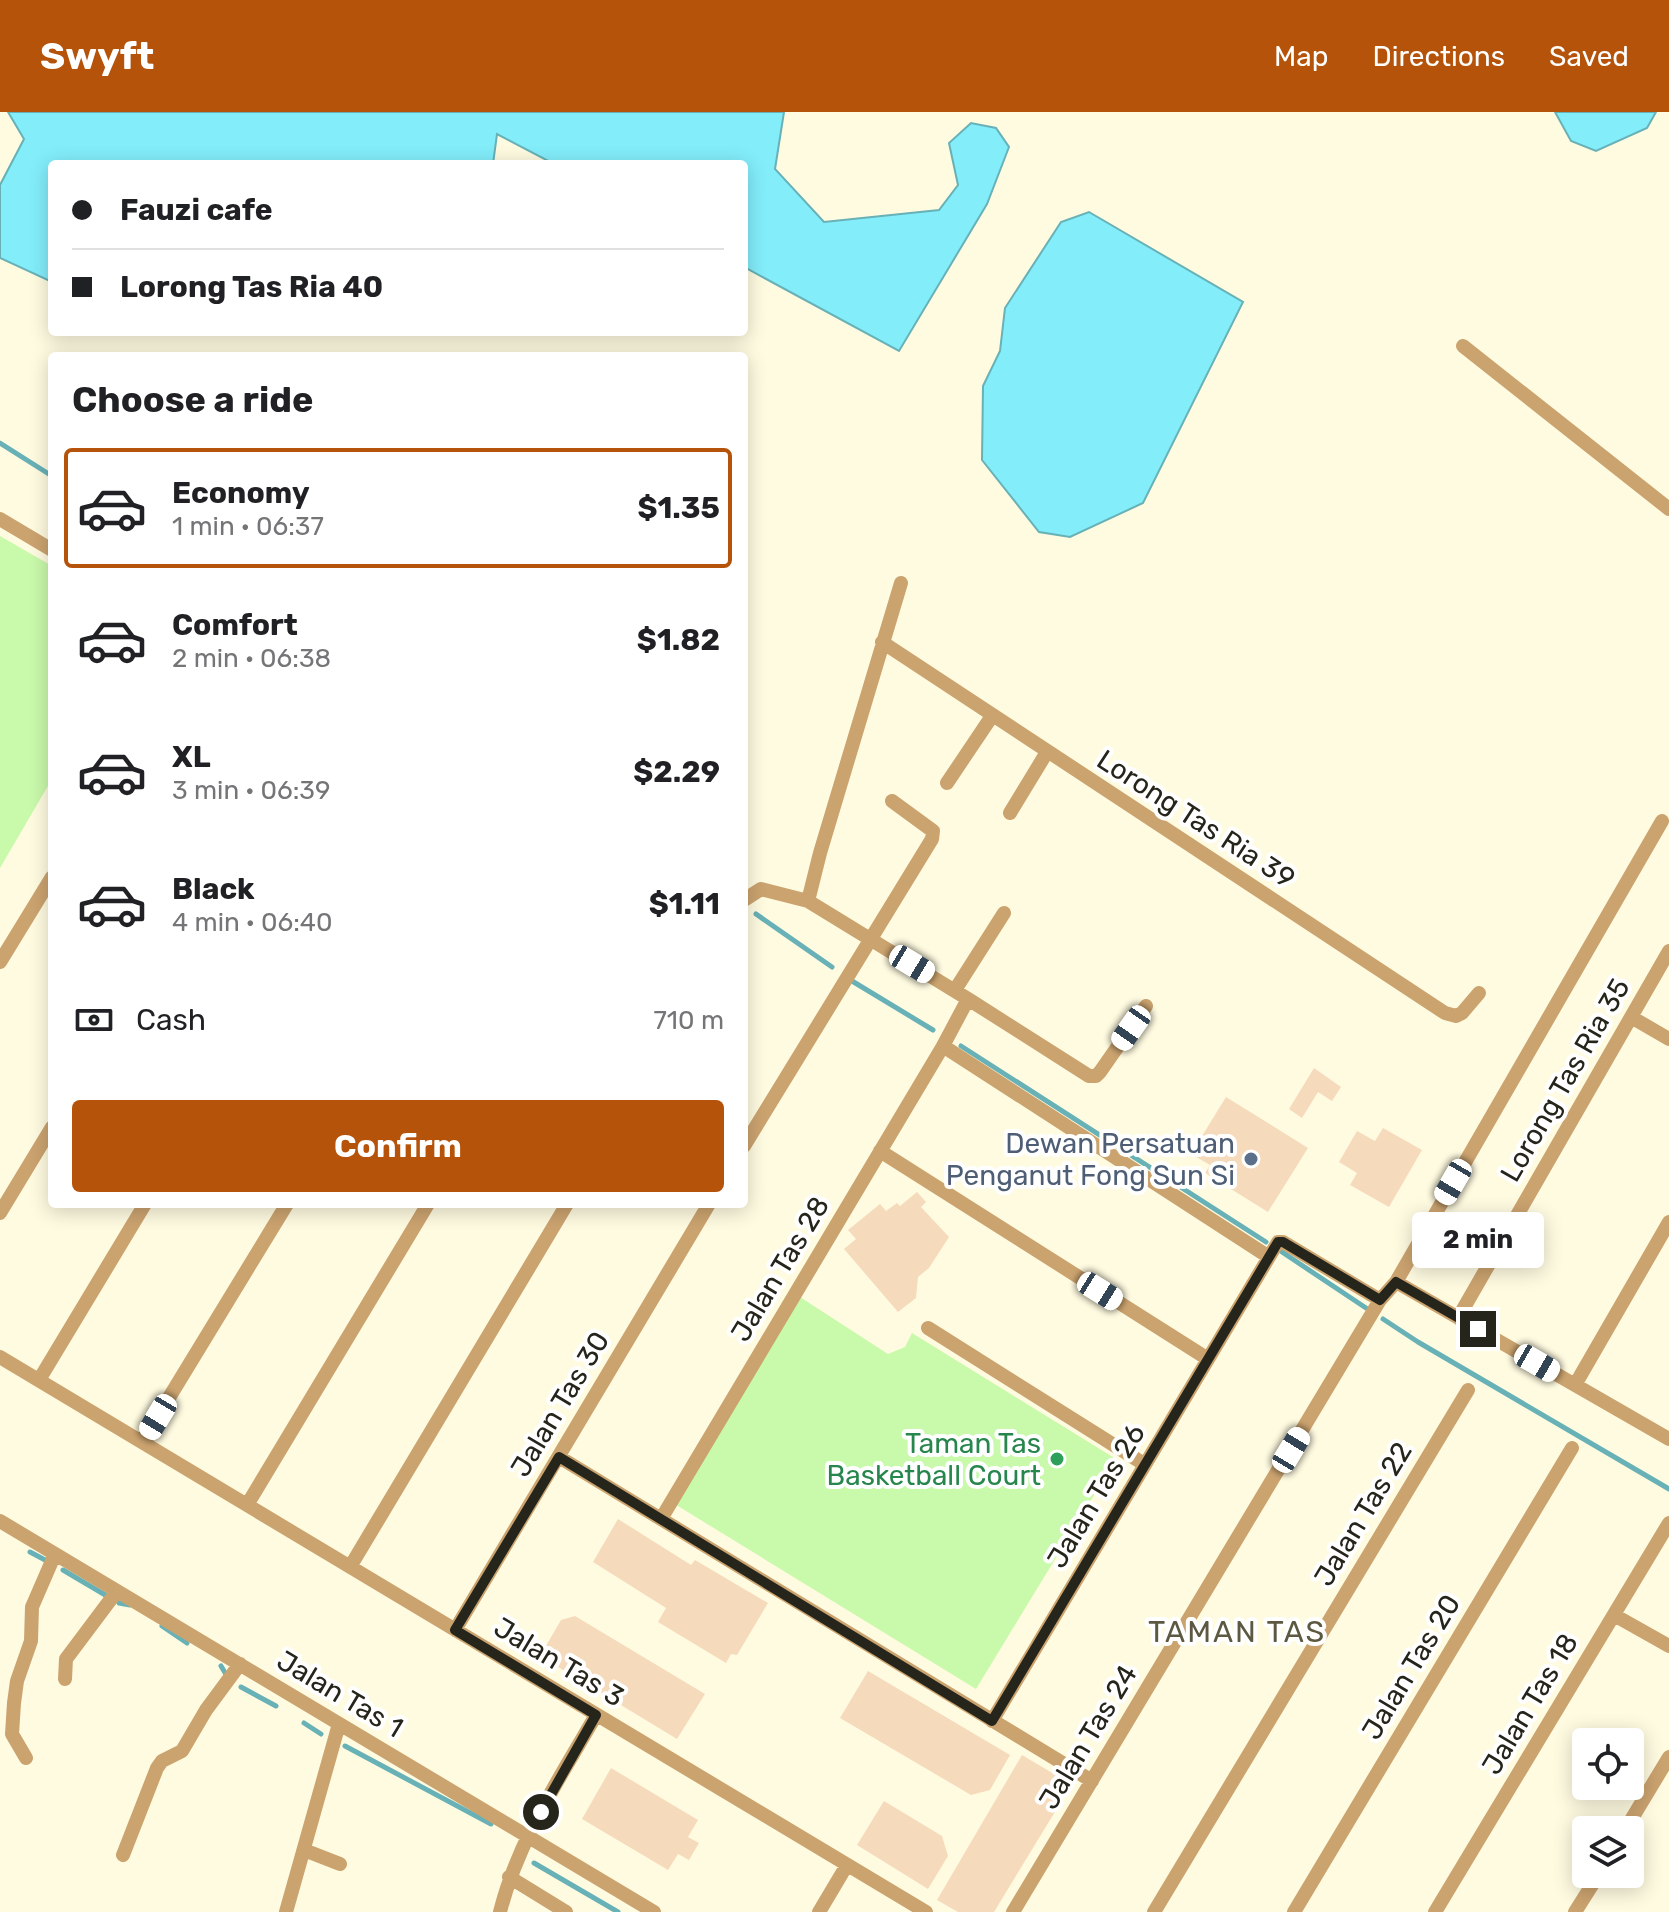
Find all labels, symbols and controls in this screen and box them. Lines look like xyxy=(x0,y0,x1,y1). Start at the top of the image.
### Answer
text: Swyft xyxy=(40,33,154,79)
text: Map xyxy=(1274,40,1328,73)
text: Directions xyxy=(1372,40,1505,73)
text: Saved xyxy=(1549,40,1629,73)
text: Fauzi cafe xyxy=(120,192,273,228)
text: Lorong Tas Ria 40 xyxy=(120,269,383,305)
text: Choose a ride xyxy=(72,378,313,421)
icon: car xyxy=(76,472,148,544)
text: Economy xyxy=(172,475,310,511)
text: $1.35 xyxy=(637,490,720,526)
text: 1 min · 06:37 xyxy=(172,511,324,542)
icon: car xyxy=(76,604,148,676)
text: Comfort xyxy=(172,607,298,643)
text: $1.82 xyxy=(637,622,720,658)
text: 2 min · 06:38 xyxy=(172,643,331,674)
icon: car xyxy=(76,736,148,808)
text: XL xyxy=(172,739,211,775)
street label: Lorong Tas Ria 39 xyxy=(1091,743,1301,895)
text: $2.29 xyxy=(633,754,720,790)
text: 3 min · 06:39 xyxy=(172,775,330,806)
icon: car xyxy=(76,868,148,940)
text: Black xyxy=(172,871,255,907)
text: $1.11 xyxy=(649,886,720,922)
text: 4 min · 06:40 xyxy=(172,907,333,938)
car xyxy=(885,941,939,987)
street label: Lorong Tas Ria 35 xyxy=(1493,973,1637,1187)
icon: cash xyxy=(72,998,116,1042)
car xyxy=(1107,1001,1155,1055)
text: Cash xyxy=(136,1002,206,1038)
text: 710 m xyxy=(654,1005,724,1036)
button: Confirm xyxy=(72,1100,724,1192)
place label: Dewan Persatuan Penganut Fong Sun Si xyxy=(946,1127,1235,1192)
marker: Dewan Persatuan Penganut Fong Sun Si xyxy=(1242,1150,1260,1168)
car xyxy=(1431,1155,1475,1209)
street label: Jalan Tas 28 xyxy=(724,1191,836,1347)
callout: 2 min xyxy=(1412,1213,1544,1269)
text: 2 min xyxy=(1443,1224,1513,1255)
car xyxy=(1073,1268,1127,1314)
route end xyxy=(1460,1311,1496,1347)
street label: Jalan Tas 30 xyxy=(504,1326,616,1482)
car xyxy=(1510,1341,1564,1385)
car xyxy=(135,1390,181,1444)
street label: Jalan Tas 26 xyxy=(1040,1418,1152,1574)
car xyxy=(1268,1423,1314,1477)
place label: Taman Tas Basketball Court xyxy=(827,1427,1041,1492)
street label: Jalan Tas 22 xyxy=(1307,1436,1419,1592)
marker: Taman Tas Basketball Court xyxy=(1048,1450,1066,1468)
street label: Jalan Tas 20 xyxy=(1355,1589,1467,1745)
street label: Jalan Tas 3 xyxy=(488,1610,630,1714)
district label: TAMAN TAS xyxy=(1148,1614,1326,1650)
street label: Jalan Tas 18 xyxy=(1475,1628,1585,1780)
street label: Jalan Tas 1 xyxy=(271,1644,409,1744)
street label: Jalan Tas 24 xyxy=(1032,1659,1144,1815)
map controls xyxy=(1572,1728,1644,1888)
button: locate xyxy=(1572,1728,1644,1800)
route start xyxy=(523,1794,559,1830)
button: layers xyxy=(1572,1816,1644,1888)

